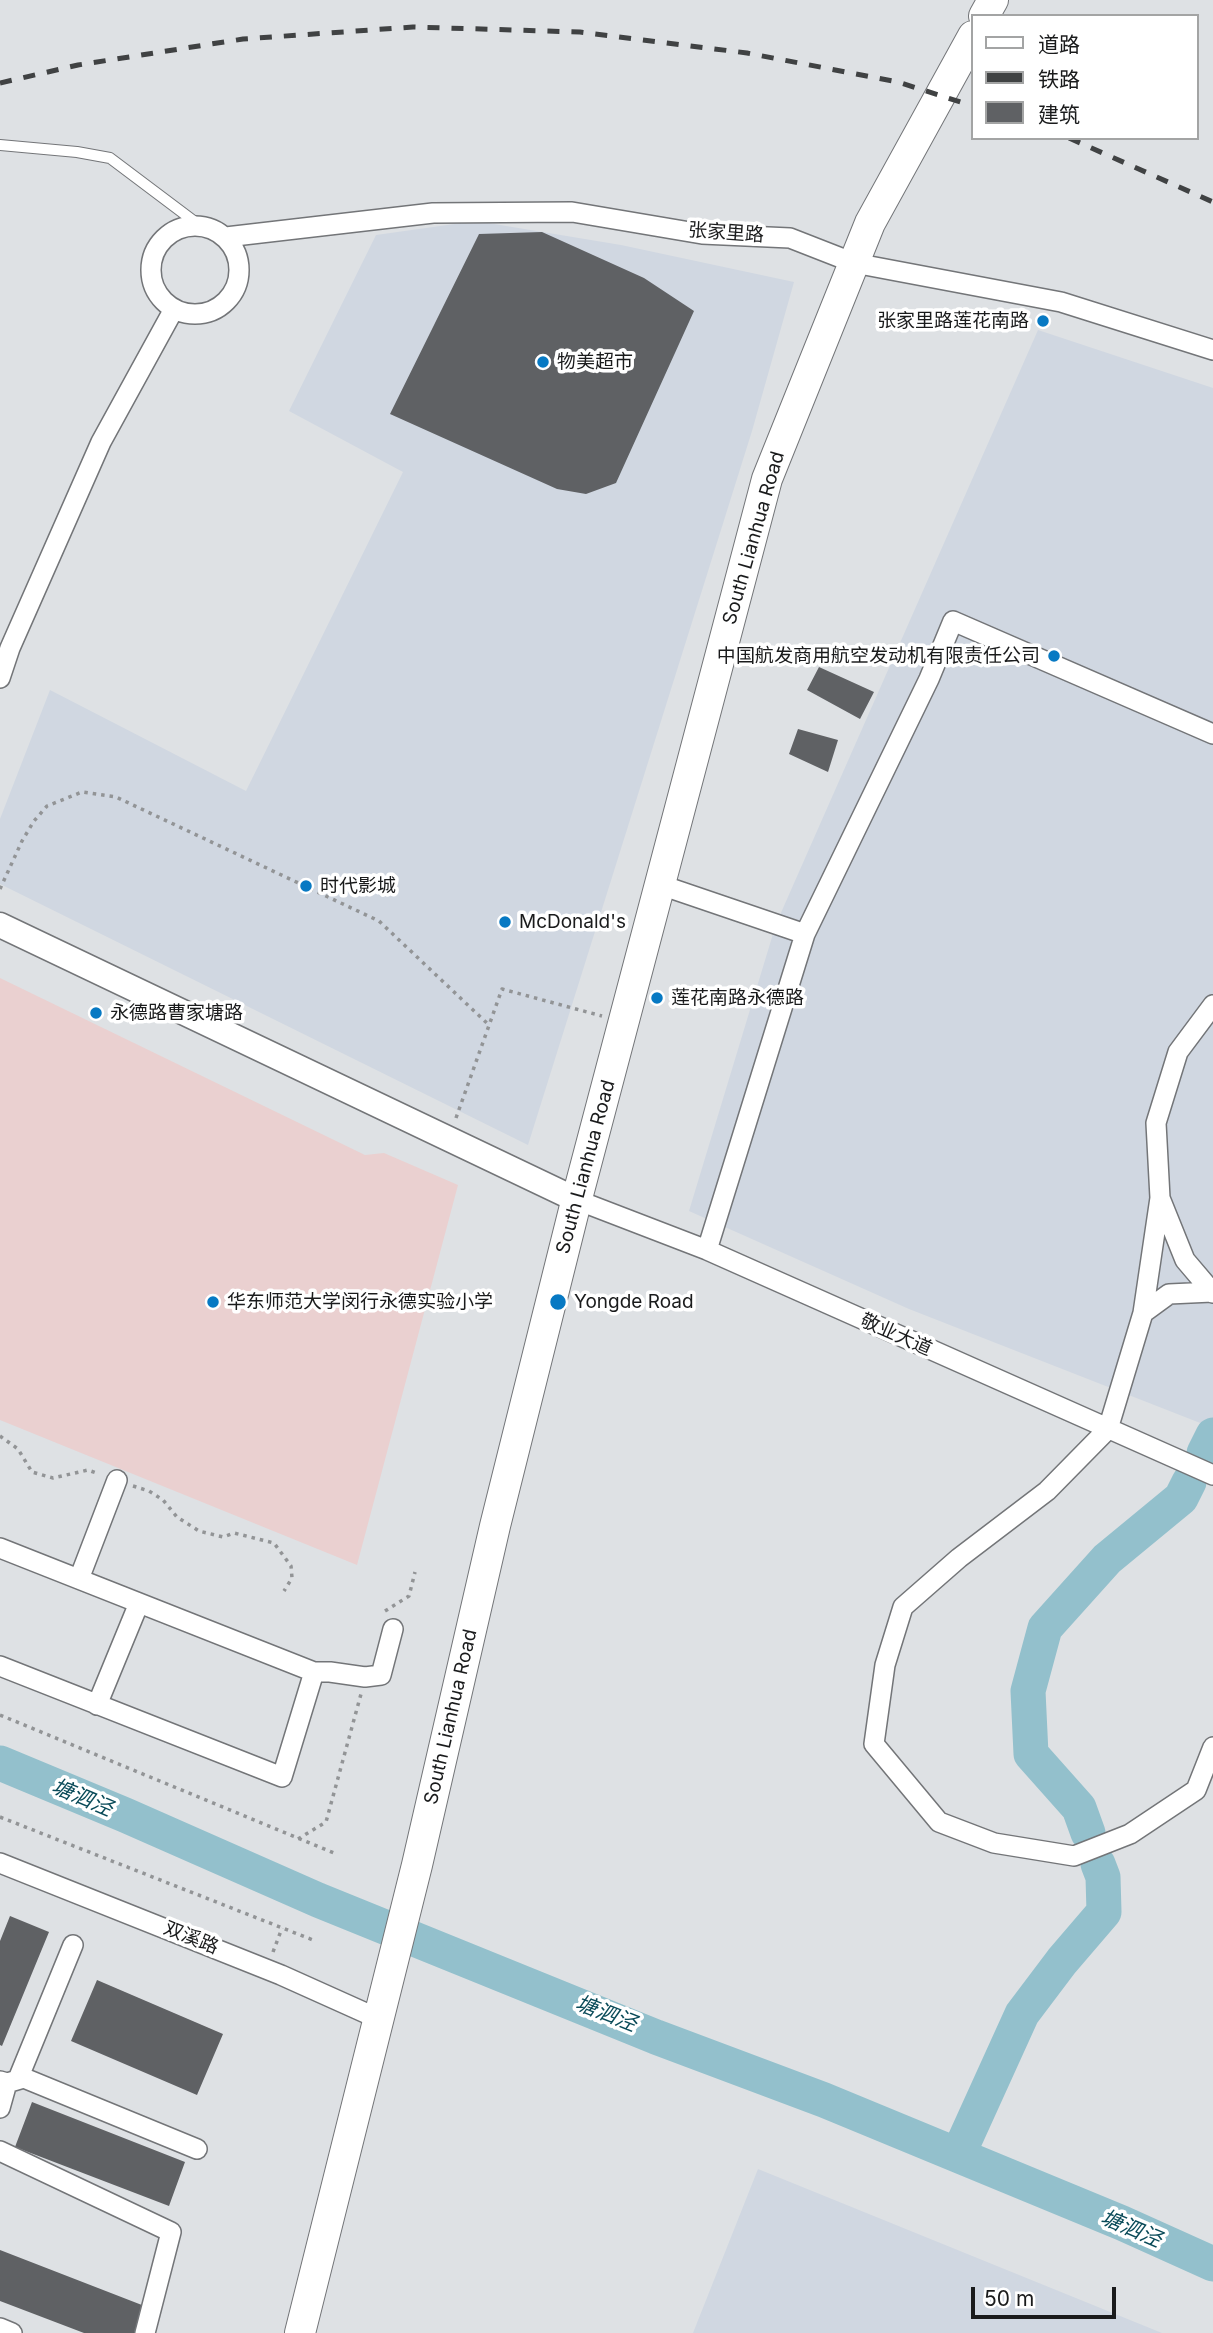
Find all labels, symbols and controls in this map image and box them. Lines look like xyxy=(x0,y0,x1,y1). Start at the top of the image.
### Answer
legend xyxy=(972,14,1199,140)
text: 道路 xyxy=(1038,32,1080,57)
text: 铁路 xyxy=(1038,67,1080,92)
text: 建筑 xyxy=(1038,102,1080,127)
street label: 张家里路 xyxy=(687,219,765,247)
place label: 张家里路莲花南路 xyxy=(877,310,1029,332)
marker: 张家里路莲花南路 xyxy=(1035,313,1051,329)
place label: 物美超市 xyxy=(557,351,633,373)
marker: 物美超市 xyxy=(535,354,551,370)
street label: South Lianhua Road xyxy=(718,449,790,627)
place label: 中国航发商用航空发动机有限责任公司 xyxy=(717,645,1040,667)
marker: 中国航发商用航空发动机有限责任公司 xyxy=(1046,648,1062,664)
place label: 时代影城 xyxy=(320,875,396,897)
marker: 时代影城 xyxy=(298,878,314,894)
place label: McDonald's xyxy=(519,911,626,933)
marker: McDonald's xyxy=(497,914,513,930)
place label: 莲花南路永德路 xyxy=(671,987,804,1009)
marker: 莲花南路永德路 xyxy=(649,990,665,1006)
place label: 永德路曹家塘路 xyxy=(110,1002,243,1024)
marker: 永德路曹家塘路 xyxy=(88,1005,104,1021)
street label: South Lianhua Road xyxy=(552,1078,620,1256)
place label: 华东师范大学闵行永德实验小学 xyxy=(227,1291,493,1313)
place label: Yongde Road xyxy=(574,1291,694,1313)
marker: Yongde Road xyxy=(548,1292,568,1312)
marker: 华东师范大学闵行永德实验小学 xyxy=(205,1294,221,1310)
street label: 敬业大道 xyxy=(857,1309,935,1361)
street label: South Lianhua Road xyxy=(420,1627,482,1807)
water label: 塘泗泾 xyxy=(48,1774,116,1822)
street label: 双溪路 xyxy=(160,1917,222,1959)
water label: 塘泗泾 xyxy=(572,1991,640,2037)
water label: 塘泗泾 xyxy=(1097,2205,1165,2253)
scale bar xyxy=(975,2274,1120,2318)
text: 50 m xyxy=(984,2286,1034,2311)

